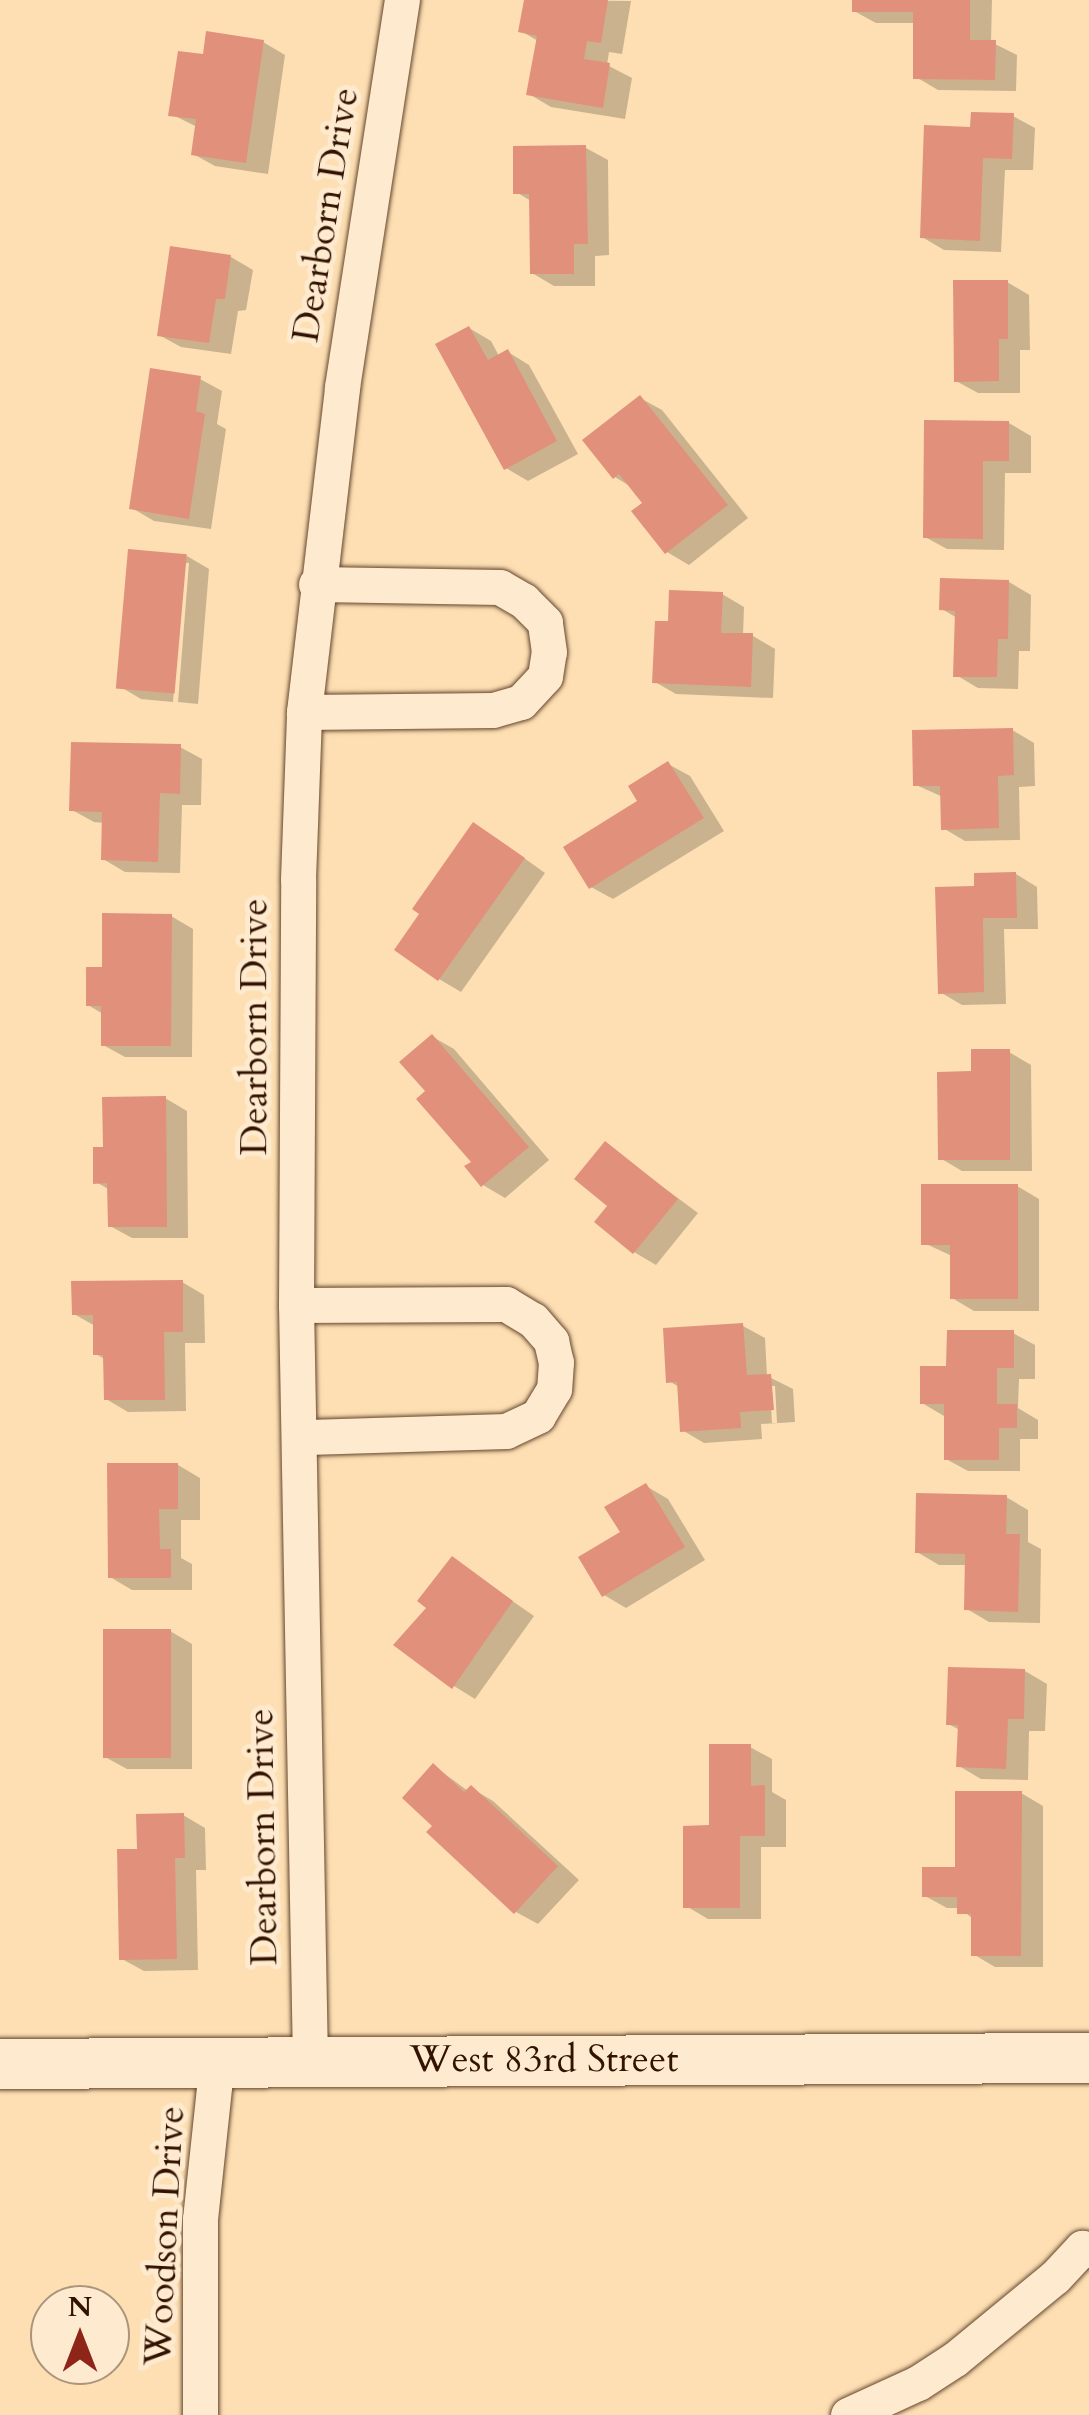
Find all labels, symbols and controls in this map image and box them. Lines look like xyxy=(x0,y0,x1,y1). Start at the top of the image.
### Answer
street label: Dearborn Drive xyxy=(283,85,369,345)
street label: Dearborn Drive xyxy=(232,899,278,1155)
street label: Dearborn Drive xyxy=(238,1708,288,1966)
street label: West 83rd Street xyxy=(410,2037,678,2083)
street label: Woodson Drive xyxy=(135,2105,195,2367)
north arrow xyxy=(30,2285,130,2385)
text: N xyxy=(68,2288,92,2326)

